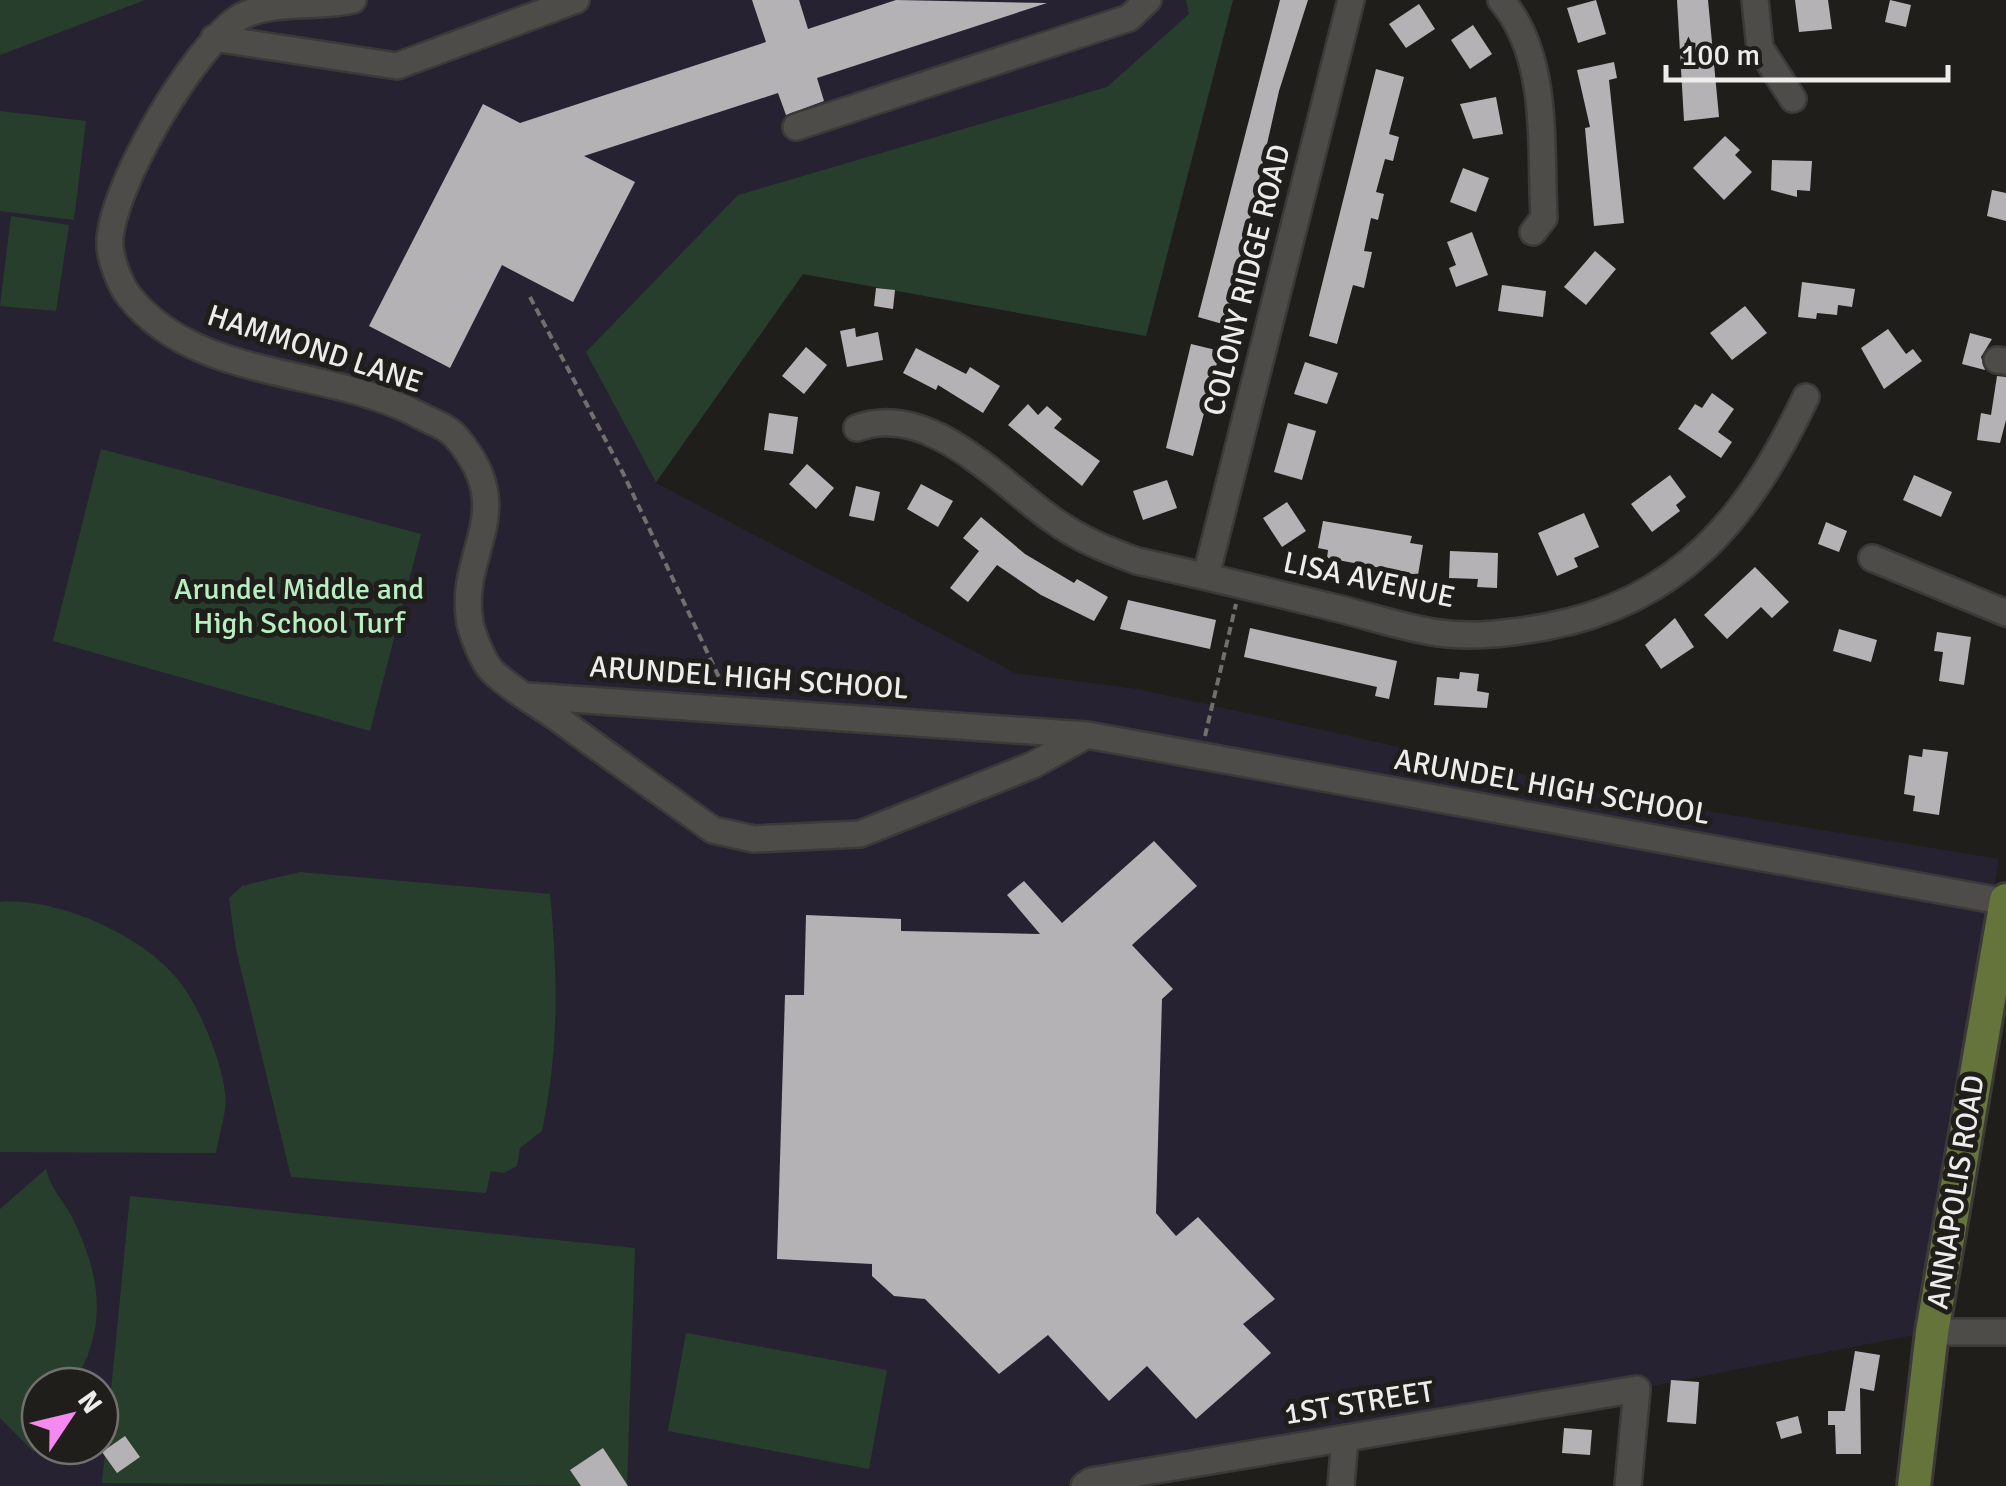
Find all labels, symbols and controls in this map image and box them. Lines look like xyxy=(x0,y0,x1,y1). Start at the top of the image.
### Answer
scale bar xyxy=(1666,20,1948,82)
text: 100 m xyxy=(1681,37,1760,74)
street label: COLONY RIDGE ROAD xyxy=(1195,141,1299,419)
street label: HAMMOND LANE xyxy=(203,297,427,401)
street label: LISA AVENUE xyxy=(1280,544,1458,616)
park label: Arundel Middle and High School Turf xyxy=(174,571,424,642)
street label: ARUNDEL HIGH SCHOOL xyxy=(588,648,910,708)
street label: ARUNDEL HIGH SCHOOL xyxy=(1391,741,1713,833)
street label: ANNAPOLIS ROAD xyxy=(1919,1072,1993,1312)
north arrow xyxy=(20,1366,120,1466)
street label: 1ST STREET xyxy=(1282,1373,1437,1433)
text: N xyxy=(70,1385,109,1420)

